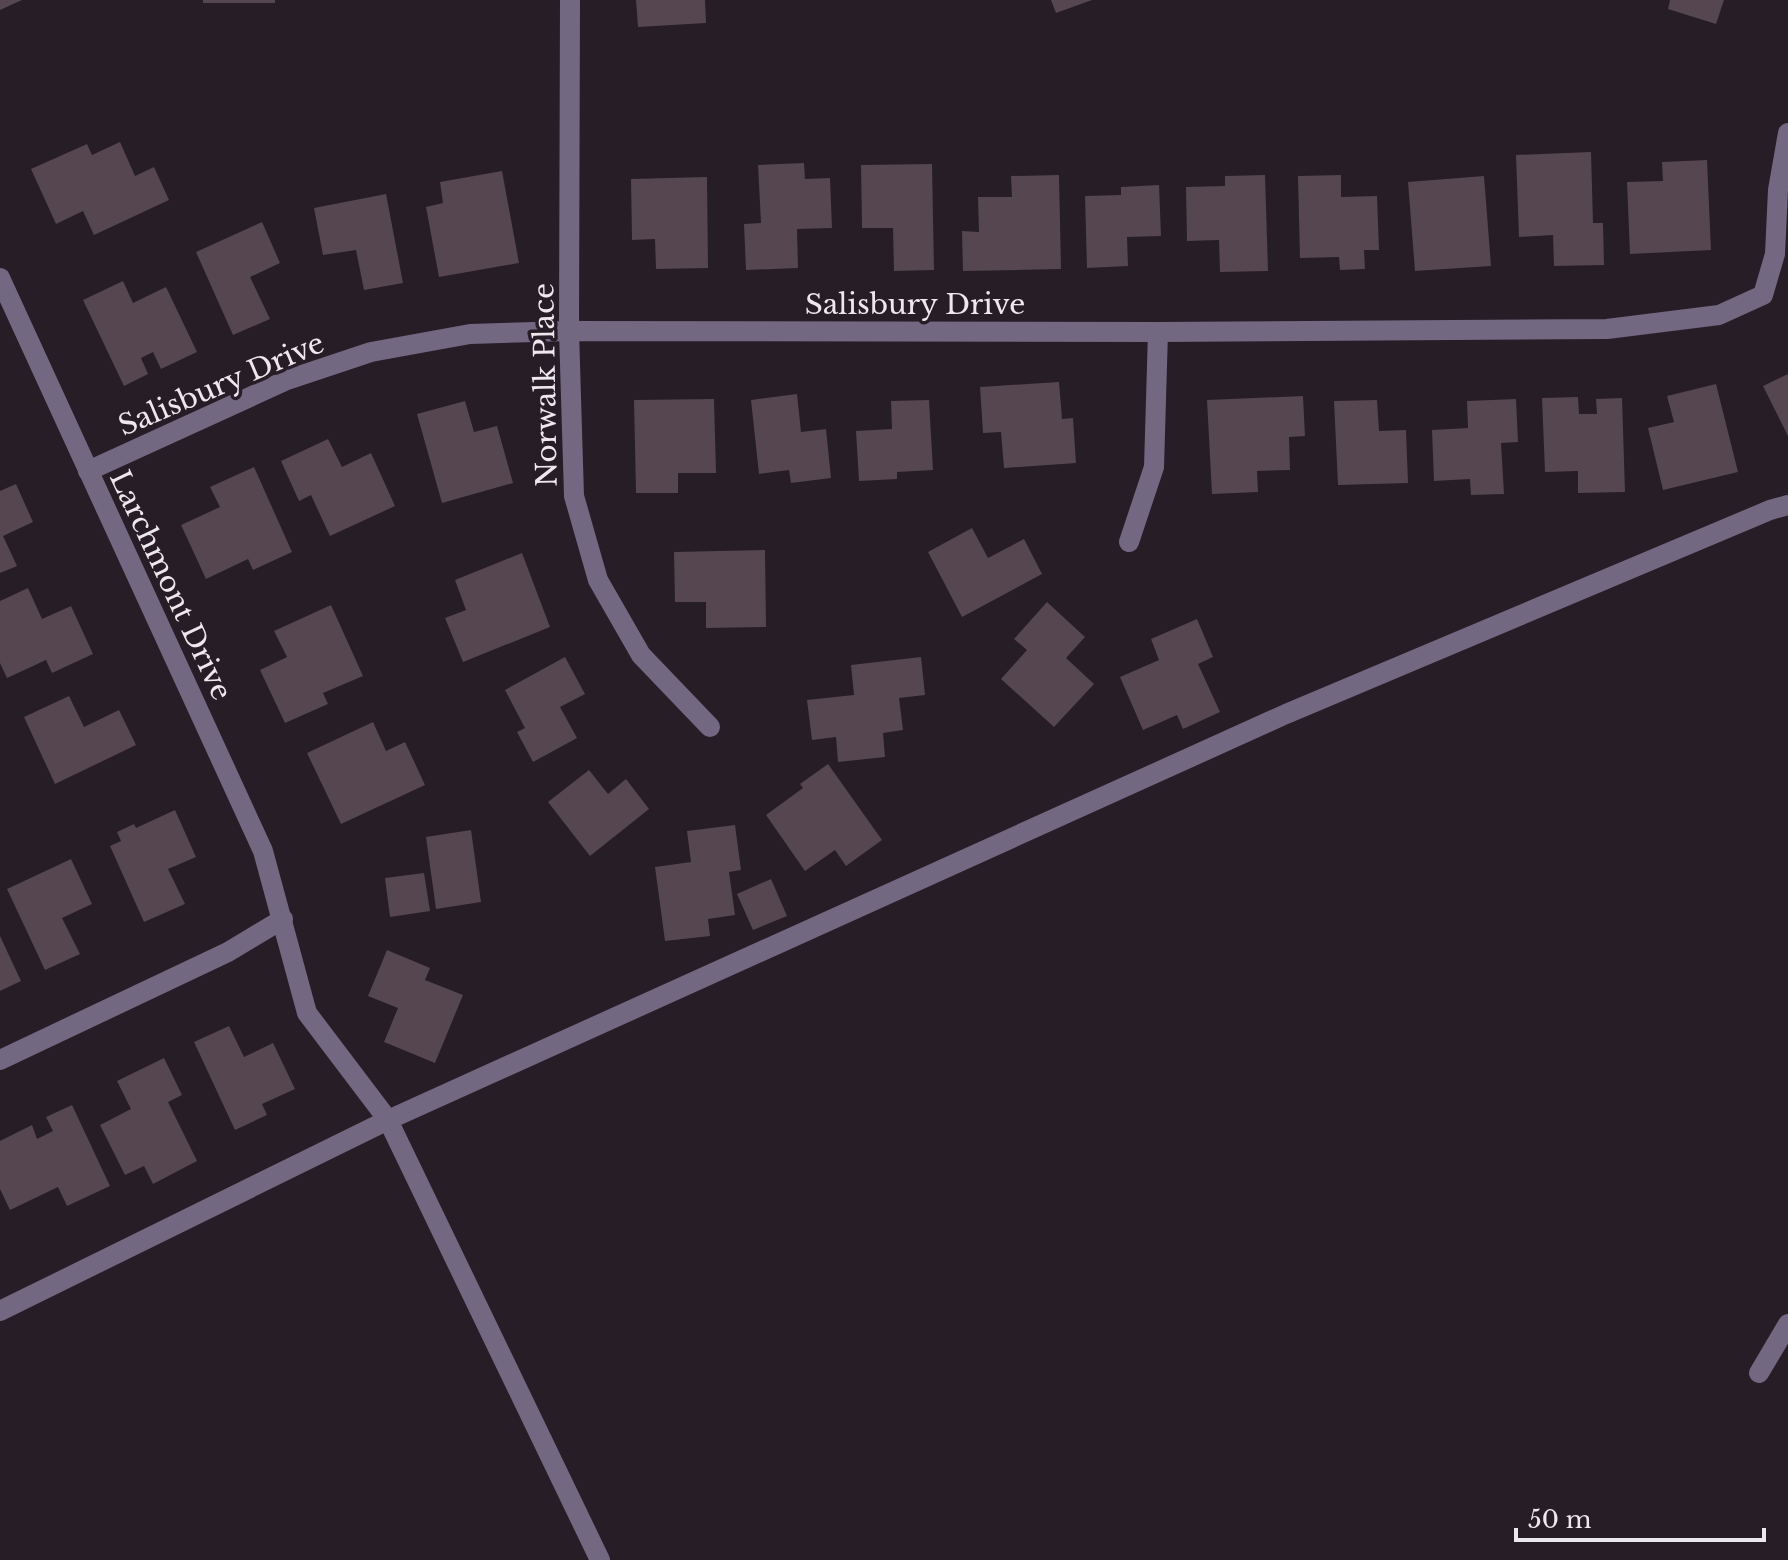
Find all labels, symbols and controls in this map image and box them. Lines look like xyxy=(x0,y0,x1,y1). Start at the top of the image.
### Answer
street label: Norwalk Place xyxy=(526,283,565,487)
street label: Salisbury Drive xyxy=(805,287,1025,322)
street label: Salisbury Drive xyxy=(113,325,330,444)
street label: Larchmont Drive xyxy=(102,465,239,706)
scale bar xyxy=(1516,1492,1764,1542)
text: 50 m xyxy=(1528,1505,1592,1534)

